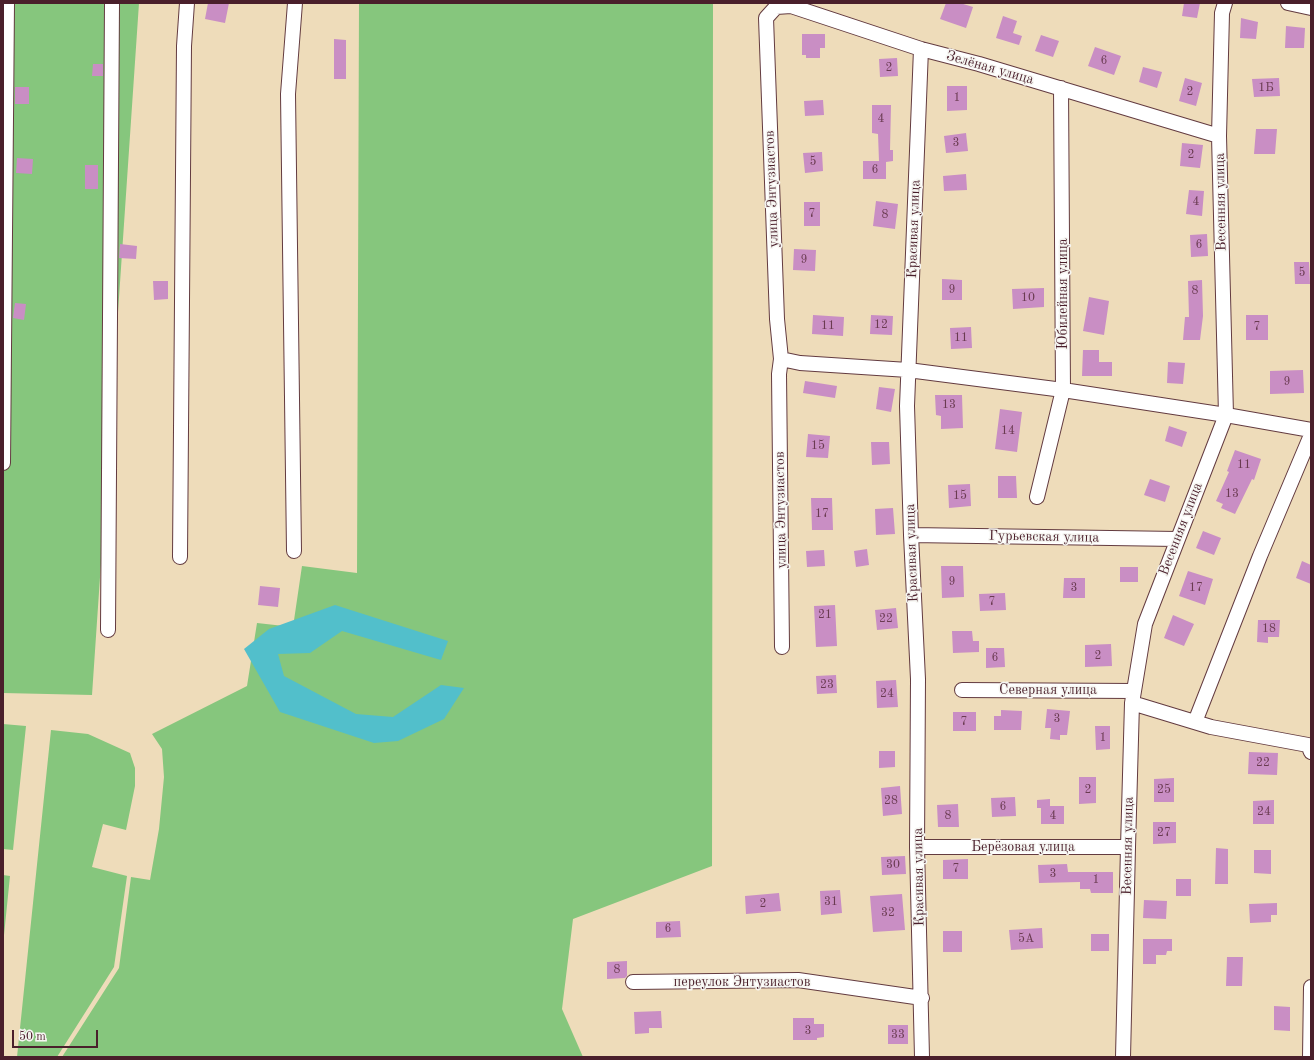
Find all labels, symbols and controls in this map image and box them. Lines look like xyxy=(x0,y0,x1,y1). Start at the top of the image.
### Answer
street label: Зелёная улица xyxy=(944,47,1036,89)
house number: 6 xyxy=(1101,54,1107,68)
house number: 2 xyxy=(886,61,892,75)
house number: 1Б xyxy=(1258,81,1274,95)
house number: 2 xyxy=(1187,85,1193,99)
house number: 1 xyxy=(954,91,960,105)
house number: 4 xyxy=(878,112,884,126)
street label: улица Энтузиастов xyxy=(762,130,782,248)
house number: 3 xyxy=(953,136,959,150)
house number: 2 xyxy=(1188,148,1194,162)
street label: Весенняя улица xyxy=(1212,153,1230,251)
house number: 5 xyxy=(810,155,816,169)
house number: 6 xyxy=(872,163,878,177)
street label: Красивая улица xyxy=(904,179,924,279)
house number: 4 xyxy=(1193,195,1199,209)
house number: 7 xyxy=(809,207,815,221)
house number: 8 xyxy=(882,208,888,222)
street label: Юбилейная улица xyxy=(1055,238,1071,350)
house number: 6 xyxy=(1196,238,1202,252)
house number: 9 xyxy=(801,253,807,267)
house number: 5 xyxy=(1299,266,1305,280)
house number: 9 xyxy=(949,283,955,297)
house number: 8 xyxy=(1192,284,1198,298)
house number: 10 xyxy=(1021,291,1035,305)
house number: 12 xyxy=(874,318,888,332)
house number: 11 xyxy=(821,319,835,333)
house number: 7 xyxy=(1254,320,1260,334)
house number: 11 xyxy=(954,331,968,345)
house number: 9 xyxy=(1284,375,1290,389)
house number: 13 xyxy=(942,398,956,412)
house number: 14 xyxy=(1001,424,1015,438)
house number: 15 xyxy=(811,439,825,453)
street label: улица Энтузиастов xyxy=(772,451,790,569)
house number: 11 xyxy=(1237,458,1251,472)
street label: Весенняя улица xyxy=(1156,480,1206,578)
house number: 13 xyxy=(1225,487,1239,501)
house number: 15 xyxy=(953,489,967,503)
street label: Красивая улица xyxy=(902,503,922,603)
house number: 17 xyxy=(815,507,829,521)
street label: Гурьевская улица xyxy=(989,528,1099,546)
house number: 9 xyxy=(949,575,955,589)
house number: 3 xyxy=(1071,581,1077,595)
house number: 17 xyxy=(1189,581,1203,595)
house number: 7 xyxy=(989,595,995,609)
house number: 21 xyxy=(818,608,832,622)
house number: 22 xyxy=(879,612,893,626)
house number: 18 xyxy=(1262,622,1276,636)
house number: 2 xyxy=(1095,649,1101,663)
house number: 6 xyxy=(992,651,998,665)
house number: 23 xyxy=(820,678,834,692)
street label: Северная улица xyxy=(999,682,1097,698)
house number: 24 xyxy=(880,687,894,701)
house number: 3 xyxy=(1054,712,1060,726)
house number: 7 xyxy=(961,715,967,729)
house number: 1 xyxy=(1100,731,1106,745)
house number: 22 xyxy=(1256,756,1270,770)
house number: 2 xyxy=(1085,783,1091,797)
house number: 25 xyxy=(1157,783,1171,797)
house number: 28 xyxy=(884,794,898,808)
street label: Весенняя улица xyxy=(1119,797,1137,895)
house number: 6 xyxy=(1000,800,1006,814)
house number: 24 xyxy=(1257,805,1271,819)
house number: 8 xyxy=(945,809,951,823)
house number: 4 xyxy=(1050,809,1056,823)
house number: 27 xyxy=(1157,826,1171,840)
street label: Красивая улица xyxy=(910,828,928,926)
street label: Берёзовая улица xyxy=(971,839,1075,855)
house number: 30 xyxy=(886,858,900,872)
house number: 7 xyxy=(953,862,959,876)
house number: 3 xyxy=(1050,867,1056,881)
house number: 1 xyxy=(1093,873,1099,887)
house number: 31 xyxy=(824,895,838,909)
house number: 2 xyxy=(760,897,766,911)
house number: 32 xyxy=(881,906,895,920)
house number: 6 xyxy=(665,922,671,936)
house number: 5А xyxy=(1018,932,1034,946)
house number: 8 xyxy=(614,963,620,977)
street label: переулок Энтузиастов xyxy=(674,974,810,990)
scale bar xyxy=(14,1022,100,1048)
house number: 3 xyxy=(805,1024,811,1038)
house number: 33 xyxy=(891,1028,905,1042)
text: 50 m xyxy=(19,1031,46,1043)

